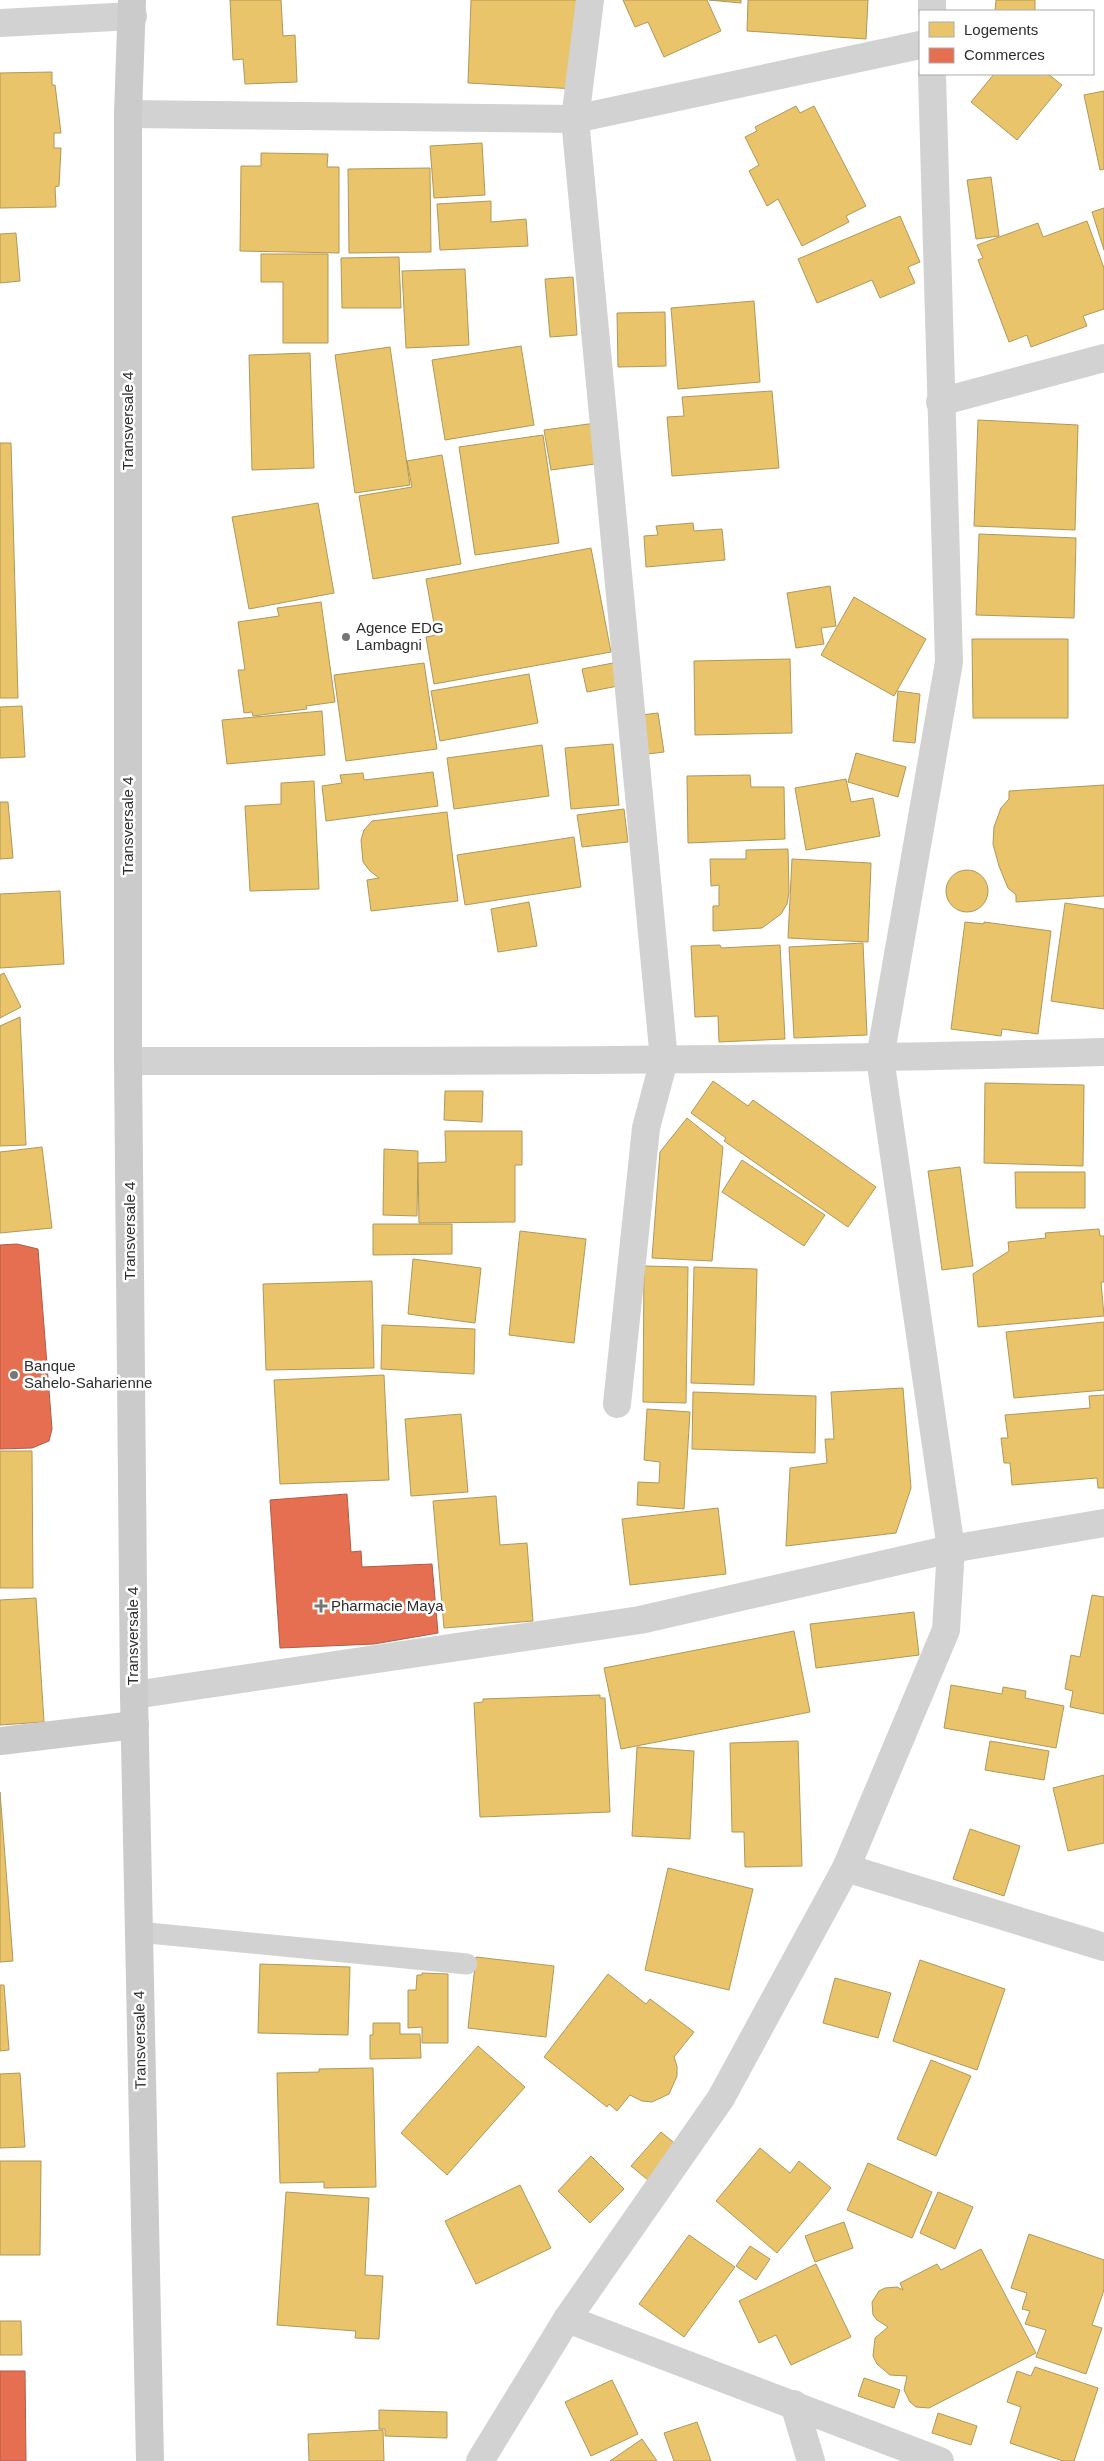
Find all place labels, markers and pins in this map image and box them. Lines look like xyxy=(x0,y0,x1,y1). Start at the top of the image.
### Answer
place label: Agence EDG Lambagni xyxy=(356,619,444,653)
marker: Agence EDG Lambagni xyxy=(340,631,352,643)
place label: Banque Sahelo-Saharienne xyxy=(24,1357,152,1391)
marker: Banque Sahelo-Saharienne xyxy=(8,1369,20,1381)
place label: Pharmacie Maya xyxy=(331,1597,444,1614)
marker: Pharmacie Maya xyxy=(315,1600,327,1612)

